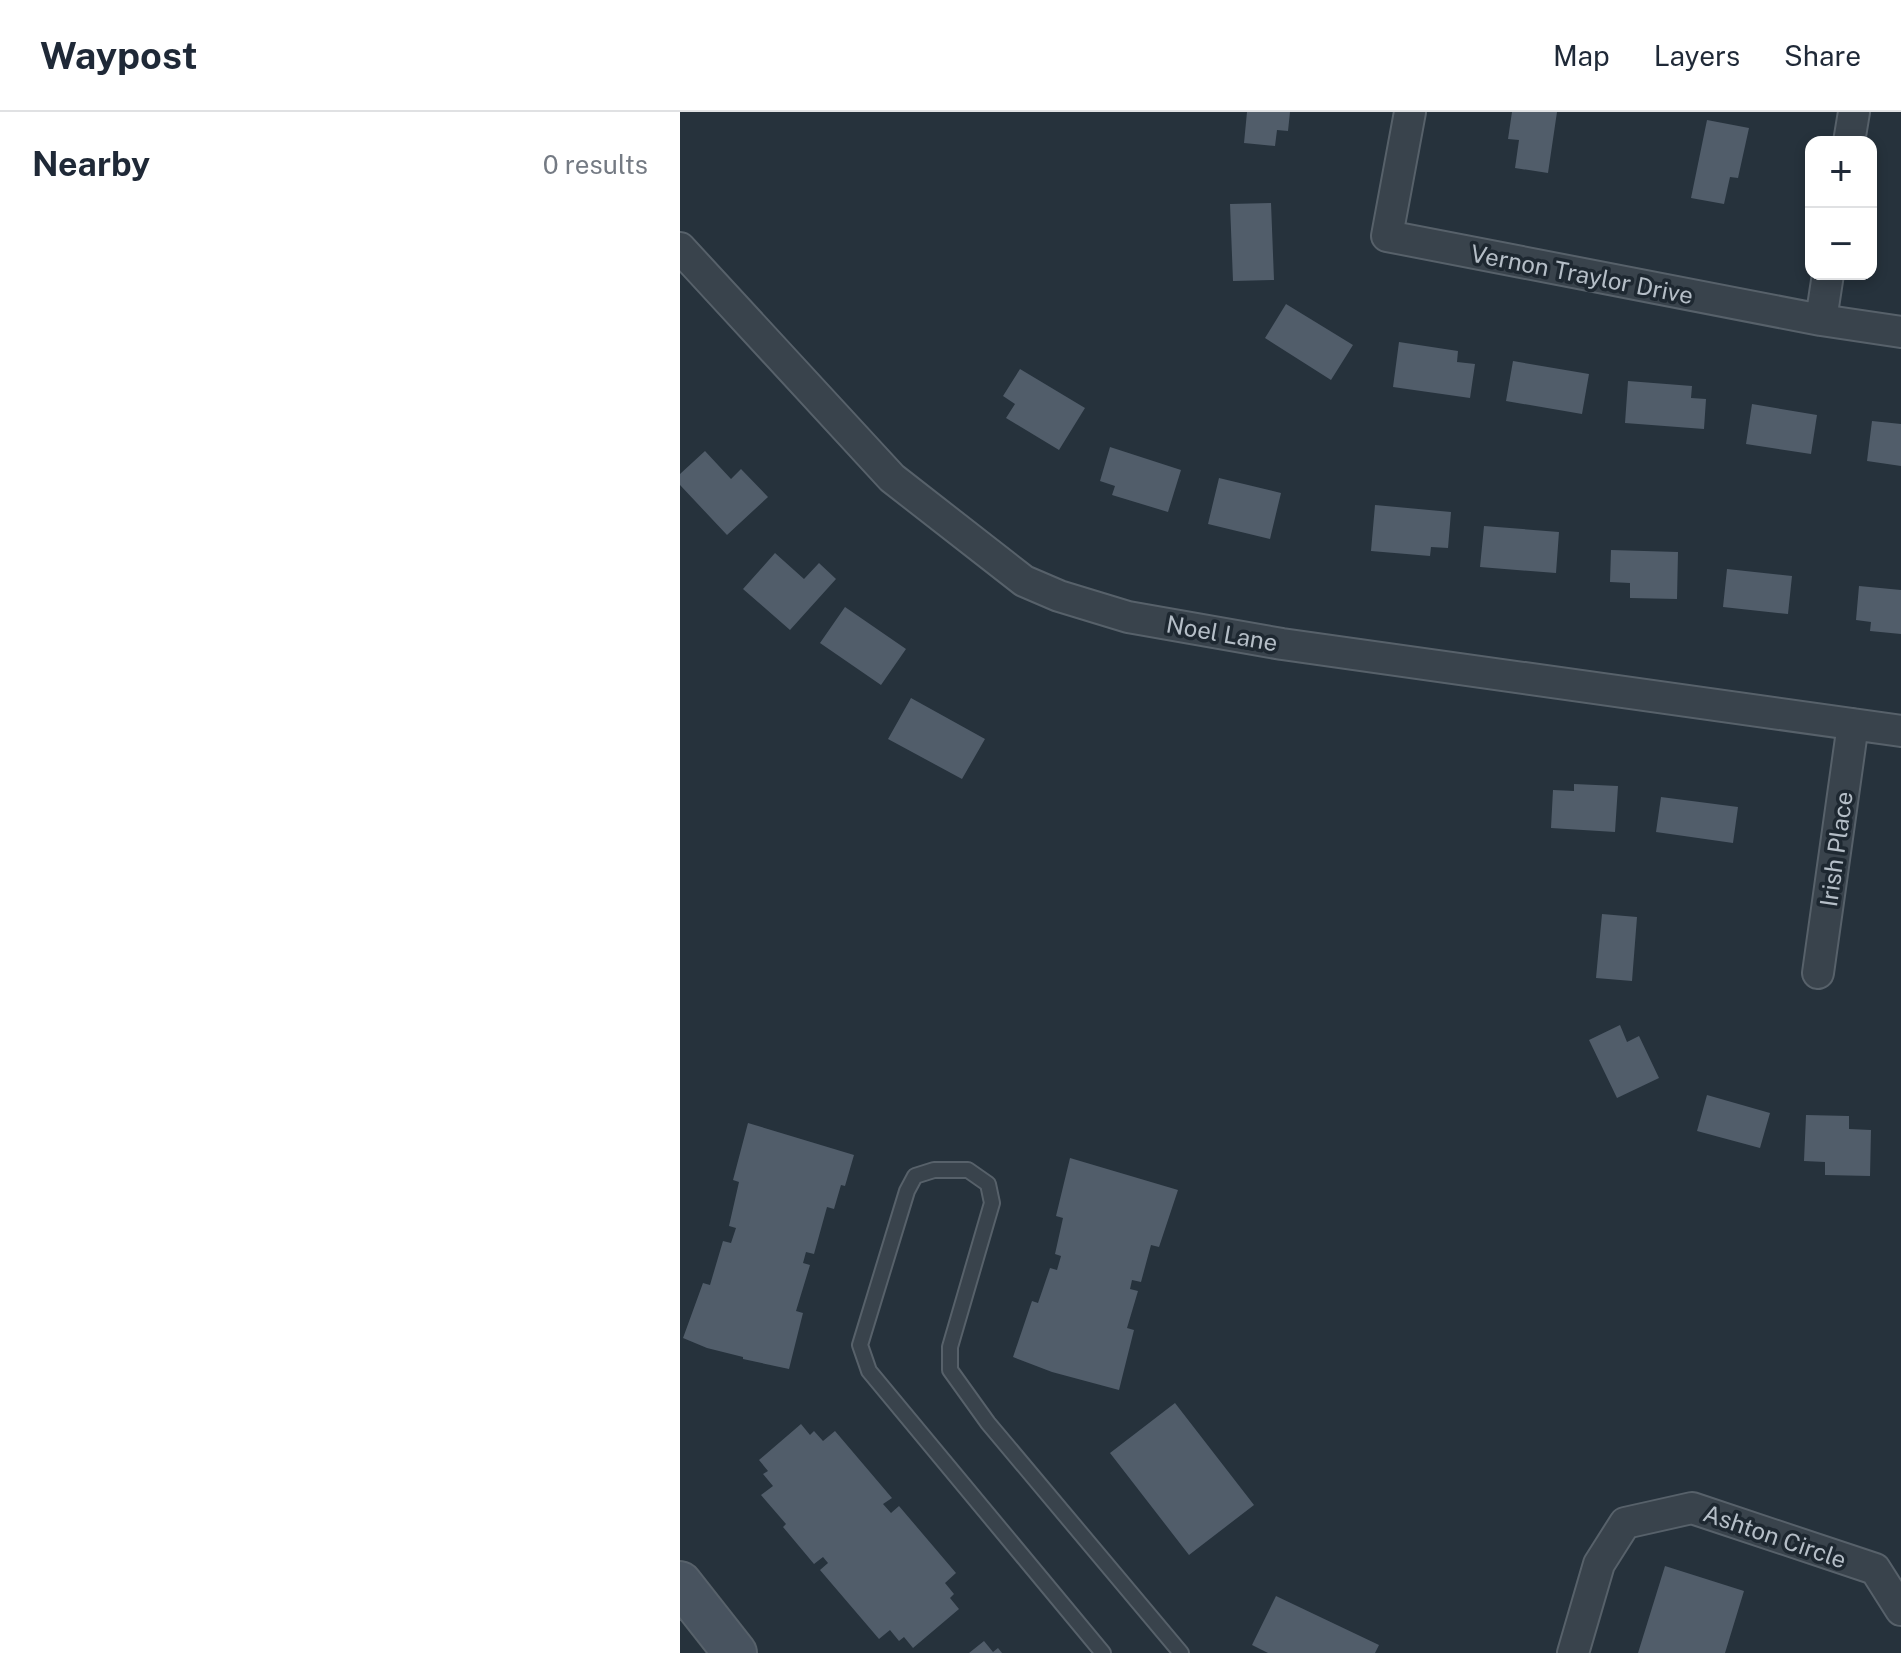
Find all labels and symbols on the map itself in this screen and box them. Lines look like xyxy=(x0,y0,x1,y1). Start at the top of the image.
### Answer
street label: Vernon Traylor Drive xyxy=(1468,239,1696,309)
street label: Noel Lane xyxy=(1164,609,1280,657)
street label: Irish Place xyxy=(1814,790,1858,908)
street label: Ashton Circle xyxy=(1700,1498,1850,1574)

